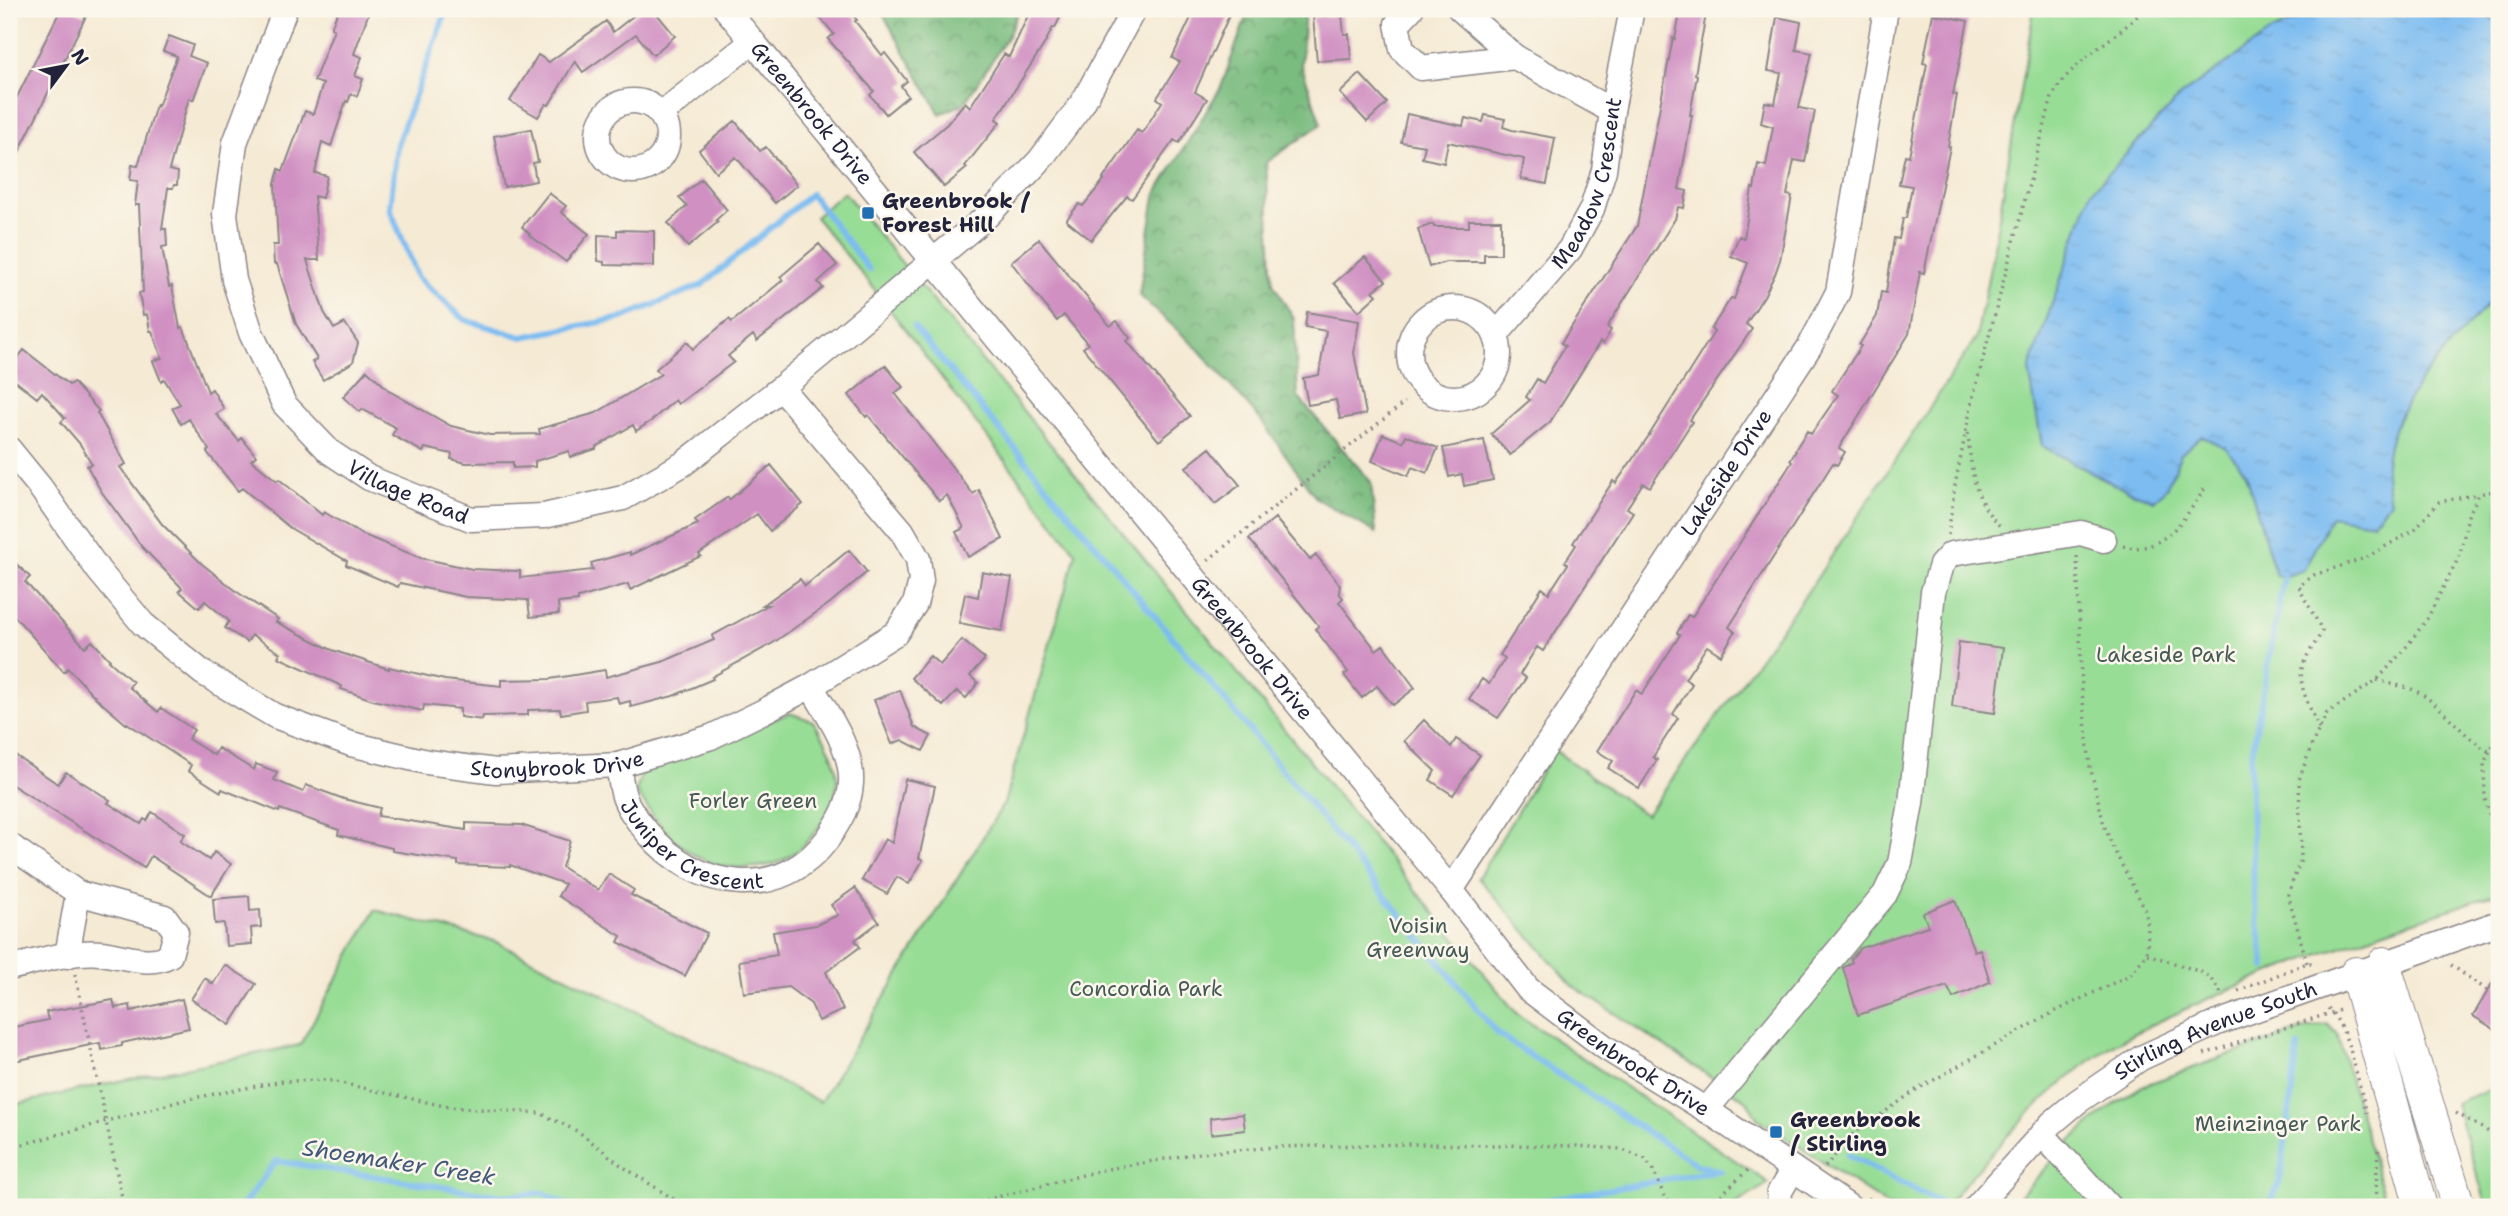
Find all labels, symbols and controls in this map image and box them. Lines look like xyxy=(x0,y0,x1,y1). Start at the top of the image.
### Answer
north arrow xyxy=(32,32,102,102)
street label: Greenbrook Drive xyxy=(744,36,879,191)
text: N xyxy=(65,44,95,70)
street label: Meadow Crescent xyxy=(1545,95,1628,275)
place label: Greenbrook / Forest Hill xyxy=(882,187,1030,239)
marker: Greenbrook / Forest Hill xyxy=(860,205,876,221)
street label: Lakeside Drive xyxy=(1674,404,1778,542)
street label: Village Road xyxy=(342,453,473,531)
street label: Greenbrook Drive xyxy=(1185,571,1320,726)
park label: Lakeside Park xyxy=(2096,641,2236,669)
street label: Stonybrook Drive xyxy=(469,744,647,785)
park label: Forler Green xyxy=(689,787,817,815)
street label: Juniper Crescent xyxy=(613,794,766,896)
park label: Voisin Greenway xyxy=(1366,912,1470,964)
park label: Concordia Park xyxy=(1069,975,1223,1003)
street label: Stirling Avenue South xyxy=(2108,975,2321,1087)
street label: Greenbrook Drive xyxy=(1551,1002,1715,1123)
place label: Greenbrook / Stirling xyxy=(1790,1106,1921,1158)
park label: Meinzinger Park xyxy=(2195,1110,2361,1138)
marker: Greenbrook / Stirling xyxy=(1768,1124,1784,1140)
water label: Shoemaker Creek xyxy=(300,1132,498,1192)

